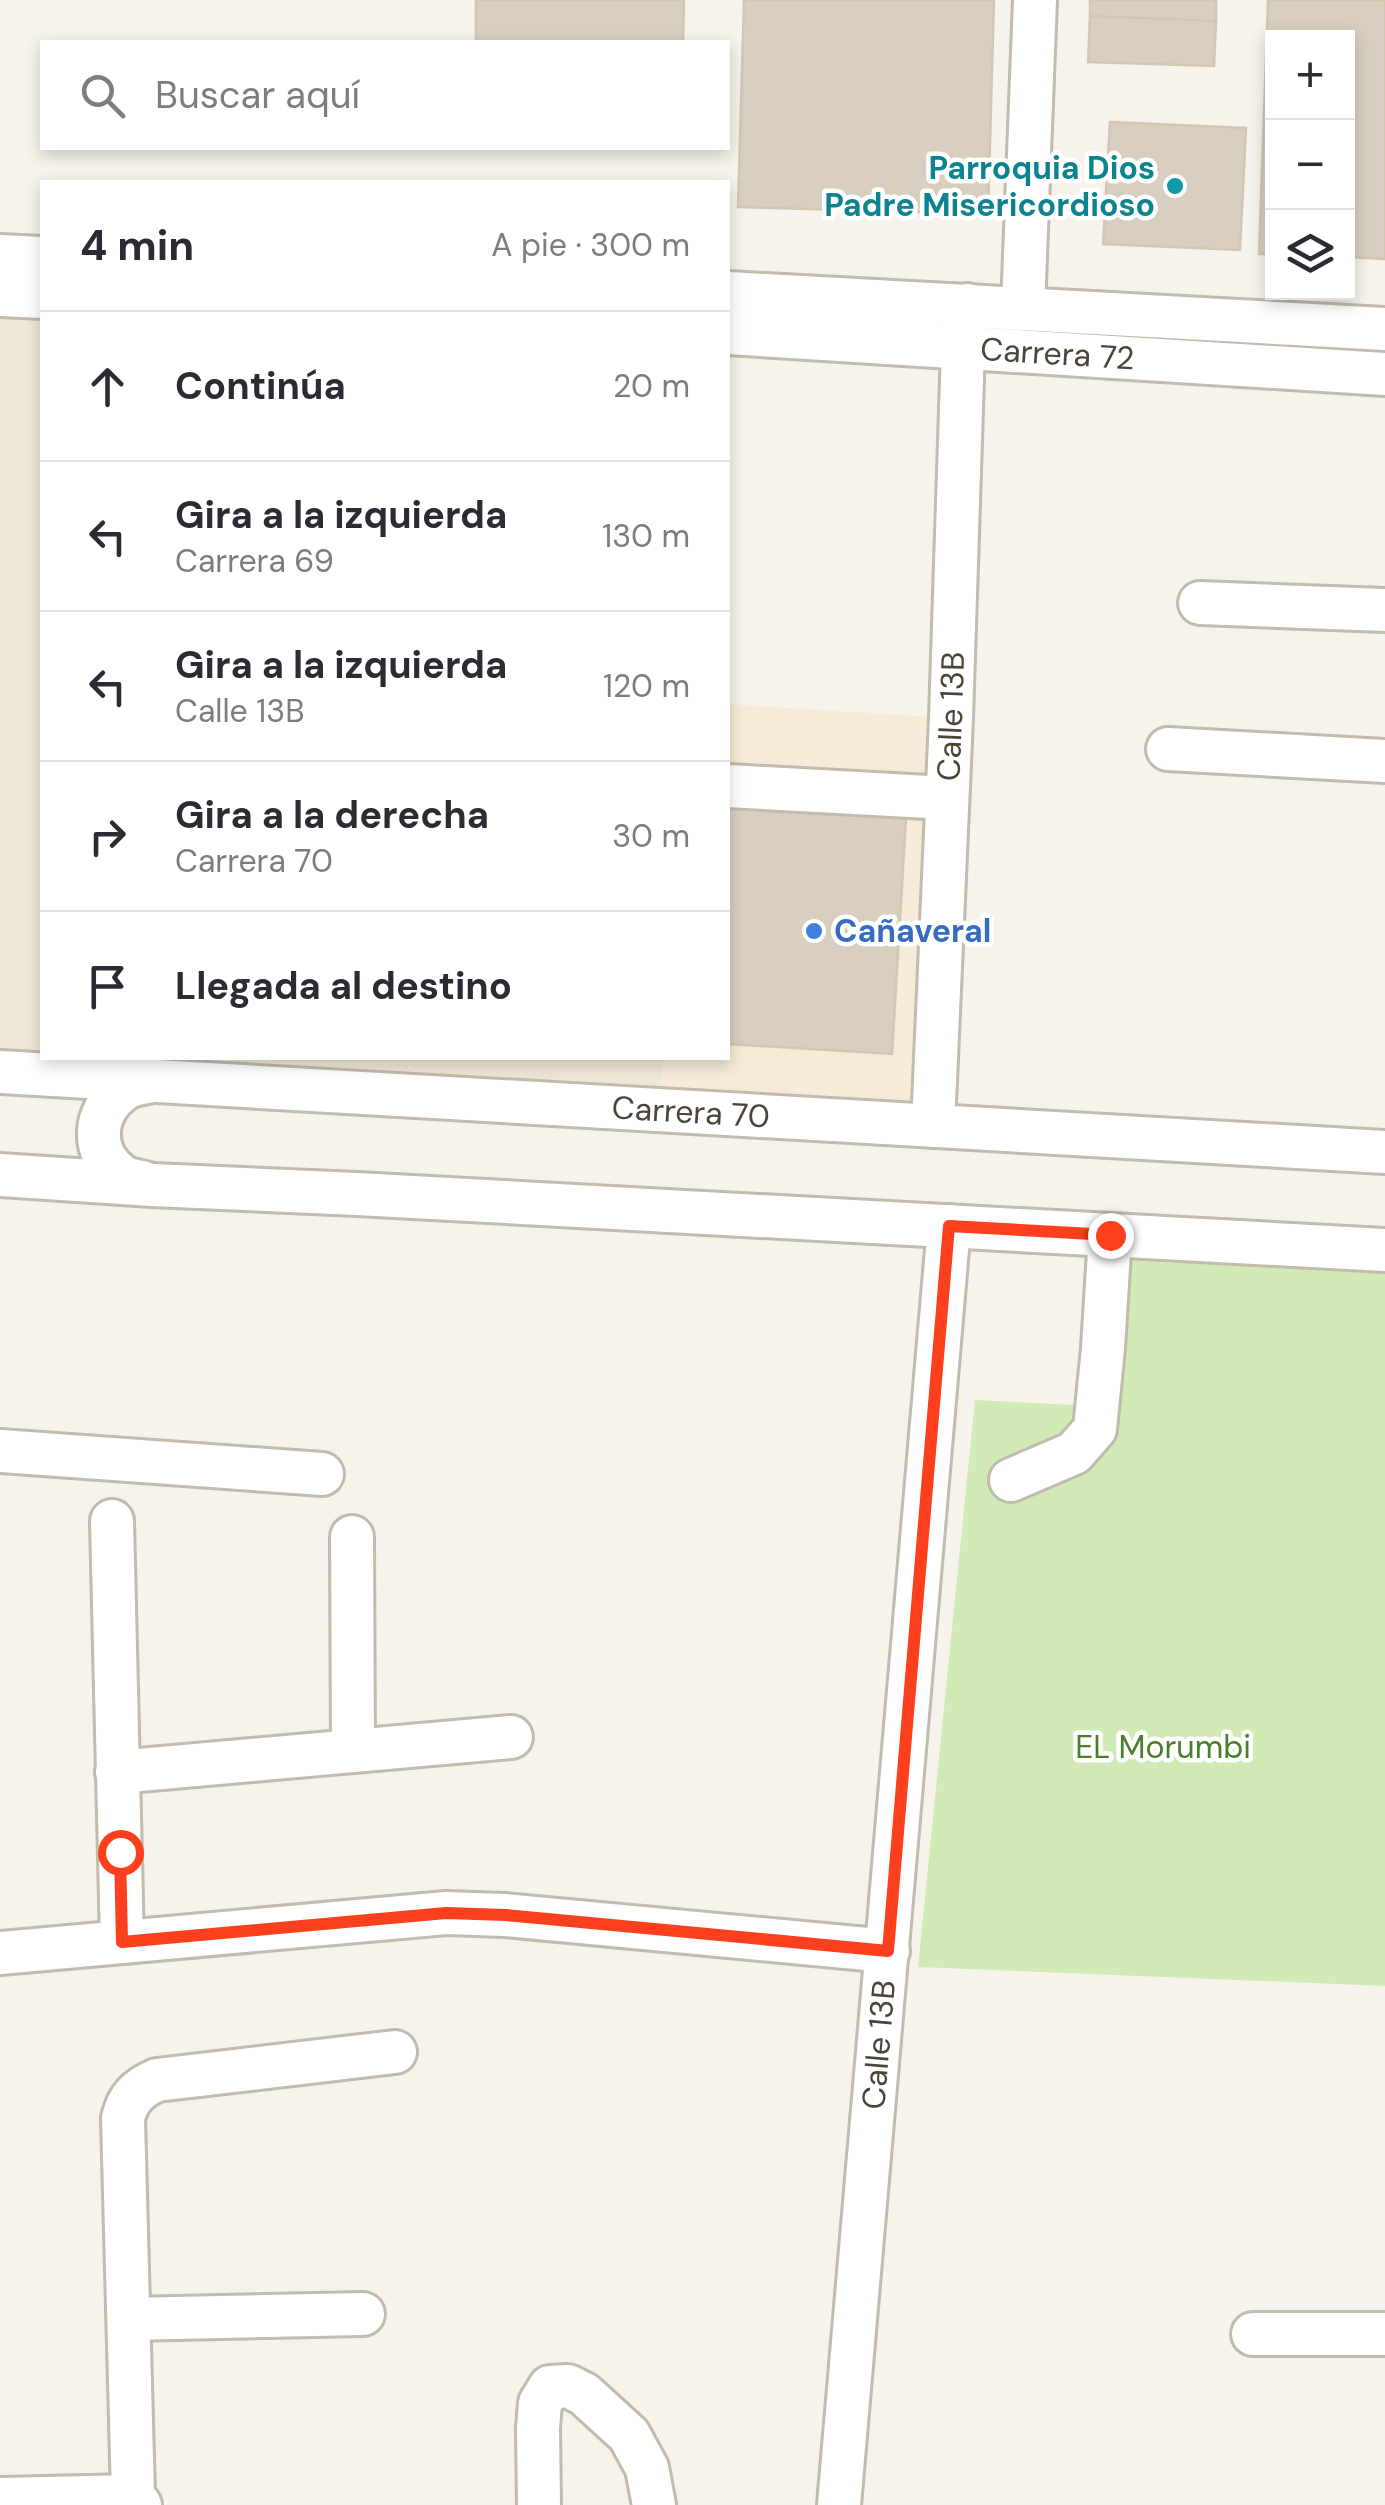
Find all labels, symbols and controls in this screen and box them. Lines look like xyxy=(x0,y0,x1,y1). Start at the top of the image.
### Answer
map controls xyxy=(1265,30,1355,300)
button: + xyxy=(1265,30,1355,120)
search box xyxy=(40,40,730,150)
icon: search xyxy=(75,68,130,123)
text: Buscar aquí xyxy=(155,70,360,120)
button: − xyxy=(1265,120,1355,210)
place label: Parroquia Dios Padre Misericordioso xyxy=(824,147,1155,226)
marker: Parroquia Dios Padre Misericordioso xyxy=(1164,175,1186,197)
button: layers xyxy=(1265,210,1355,300)
text: 4 min xyxy=(80,218,194,273)
text: A pie · 300 m xyxy=(491,224,690,266)
street label: Carrera 72 xyxy=(979,328,1136,379)
icon: ahead xyxy=(80,359,135,414)
text: Continúa xyxy=(175,361,346,411)
text: 20 m xyxy=(613,365,690,407)
text: Gira a la izquierda xyxy=(175,490,507,540)
icon: left xyxy=(80,509,135,564)
text: 130 m xyxy=(602,515,690,557)
text: Carrera 69 xyxy=(175,540,334,582)
text: Gira a la izquierda xyxy=(175,640,507,690)
street label: Calle 13B xyxy=(927,651,974,782)
icon: left xyxy=(80,659,135,714)
text: 120 m xyxy=(603,665,690,707)
text: Calle 13B xyxy=(175,690,305,732)
text: Gira a la derecha xyxy=(175,790,489,840)
icon: right xyxy=(80,809,135,864)
text: 30 m xyxy=(612,815,690,857)
text: Carrera 70 xyxy=(175,840,333,882)
place label: Cañaveral xyxy=(834,910,991,952)
marker: Cañaveral xyxy=(803,920,825,942)
icon: arrive xyxy=(80,959,135,1014)
text: Llegada al destino xyxy=(175,961,512,1011)
street label: Carrera 70 xyxy=(611,1086,771,1137)
route end xyxy=(1088,1213,1134,1259)
park label: EL Morumbi xyxy=(1075,1726,1251,1768)
route start xyxy=(98,1830,144,1876)
street label: Calle 13B xyxy=(852,1978,905,2111)

